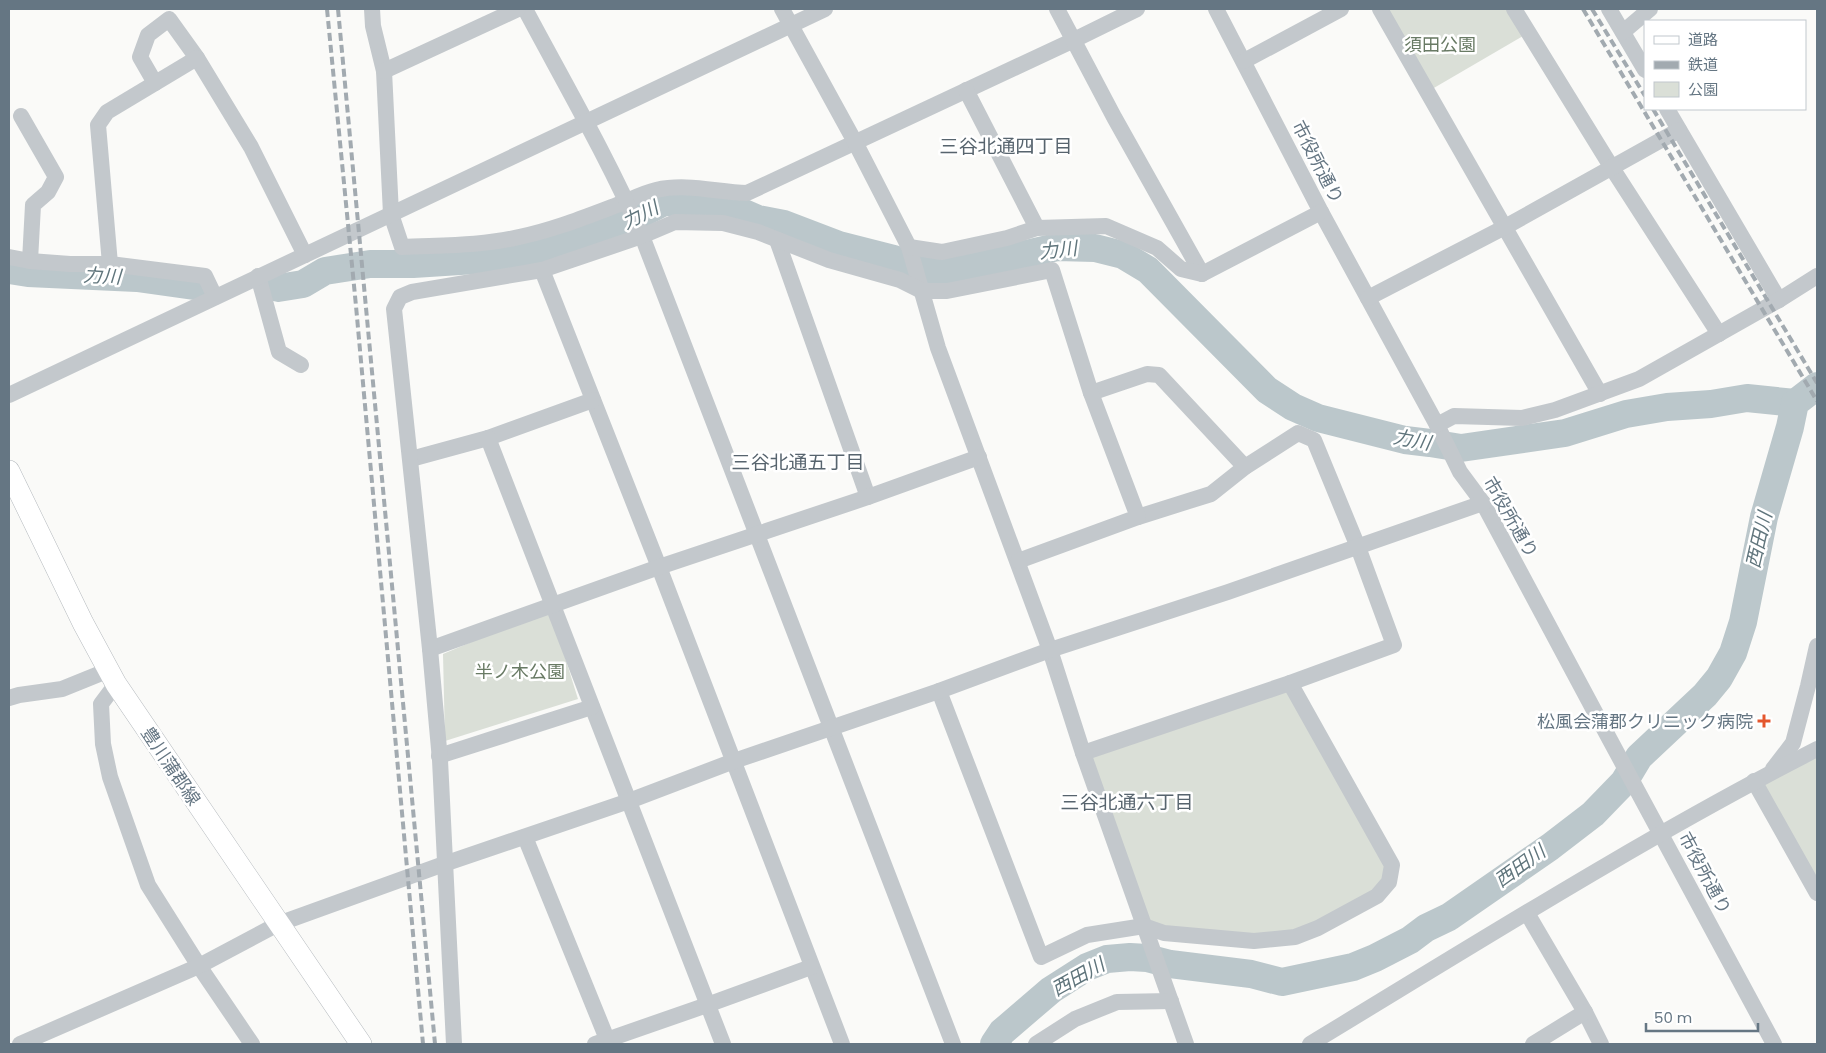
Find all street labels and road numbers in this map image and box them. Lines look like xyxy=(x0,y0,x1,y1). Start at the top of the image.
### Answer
street label: 市役所通り xyxy=(1286,116,1350,208)
street label: 市役所通り xyxy=(1478,472,1544,562)
street label: 豊川蒲郡線 xyxy=(135,722,207,810)
street label: 市役所通り xyxy=(1673,827,1737,919)

